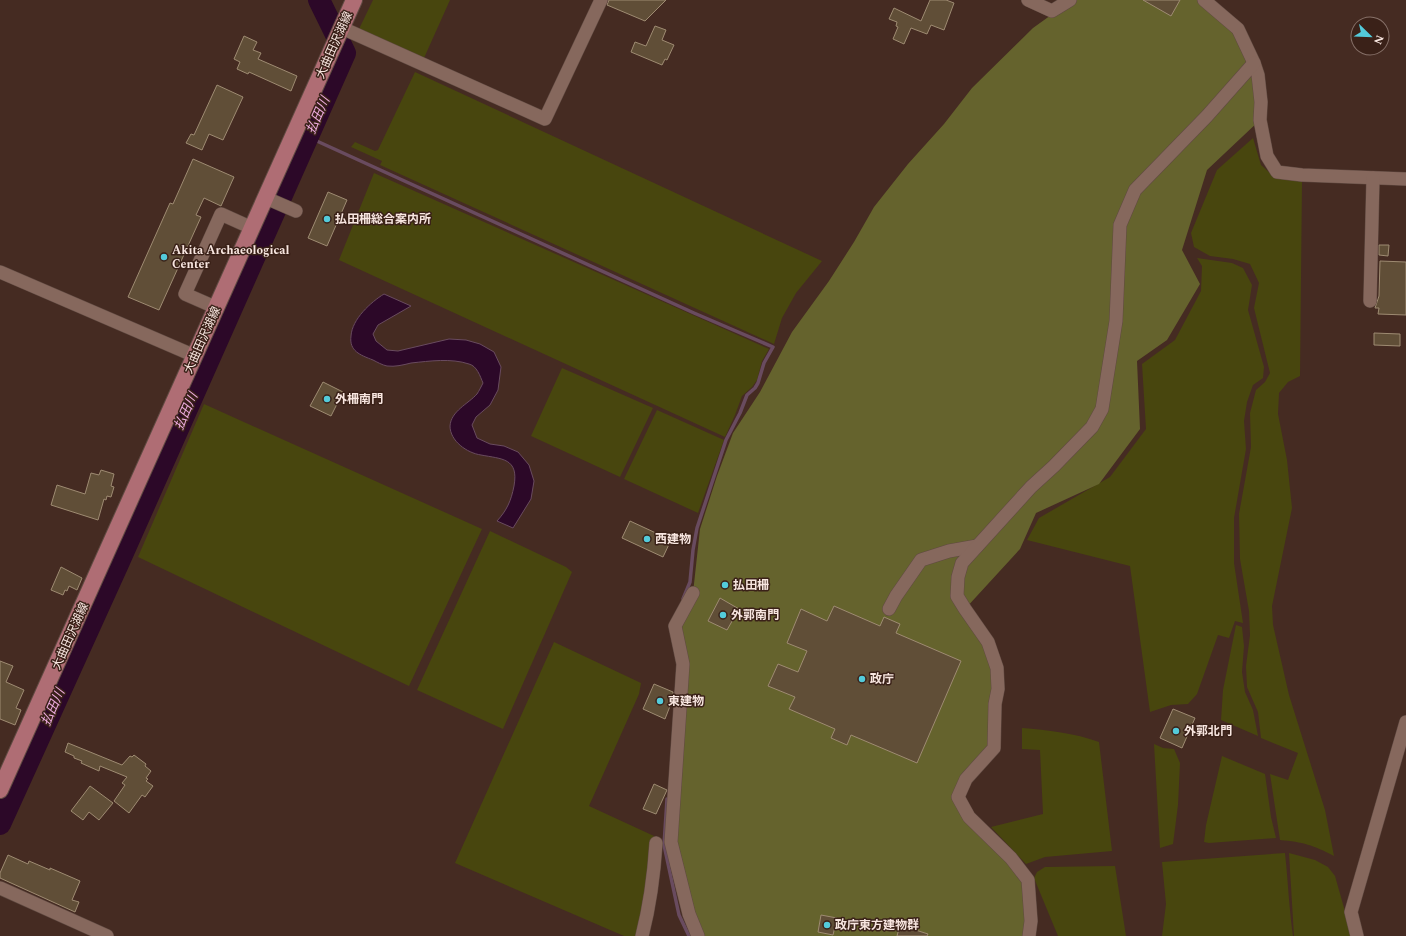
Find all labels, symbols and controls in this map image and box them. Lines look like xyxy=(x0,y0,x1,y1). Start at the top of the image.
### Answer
street label: 大曲田沢湖線 xyxy=(311,8,358,82)
north arrow xyxy=(1350,16,1390,56)
text: N xyxy=(1369,32,1388,47)
water label: 払田川 xyxy=(301,92,336,137)
place label: 払田柵総合案内所 xyxy=(335,210,431,229)
marker: 払田柵総合案内所 xyxy=(322,214,332,224)
place label: Akita Archaeological Center xyxy=(172,241,289,274)
marker: Akita Archaeological Center xyxy=(159,252,169,262)
street label: 大曲田沢湖線 xyxy=(179,303,226,377)
water label: 払田川 xyxy=(169,388,204,433)
place label: 外柵南門 xyxy=(335,390,383,409)
marker: 外柵南門 xyxy=(322,394,332,404)
place label: 西建物 xyxy=(655,530,691,549)
marker: 西建物 xyxy=(642,534,652,544)
place label: 払田柵 xyxy=(733,576,769,595)
marker: 払田柵 xyxy=(720,580,730,590)
street label: 大曲田沢湖線 xyxy=(47,599,94,673)
place label: 外郭南門 xyxy=(731,606,779,625)
marker: 外郭南門 xyxy=(718,610,728,620)
place label: 政庁 xyxy=(870,670,894,689)
marker: 政庁 xyxy=(857,674,867,684)
water label: 払田川 xyxy=(36,684,71,729)
place label: 東建物 xyxy=(668,692,704,711)
marker: 東建物 xyxy=(655,696,665,706)
place label: 外郭北門 xyxy=(1184,722,1232,741)
marker: 外郭北門 xyxy=(1171,726,1181,736)
place label: 政庁東方建物群 xyxy=(835,916,919,935)
marker: 政庁東方建物群 xyxy=(822,920,832,930)

